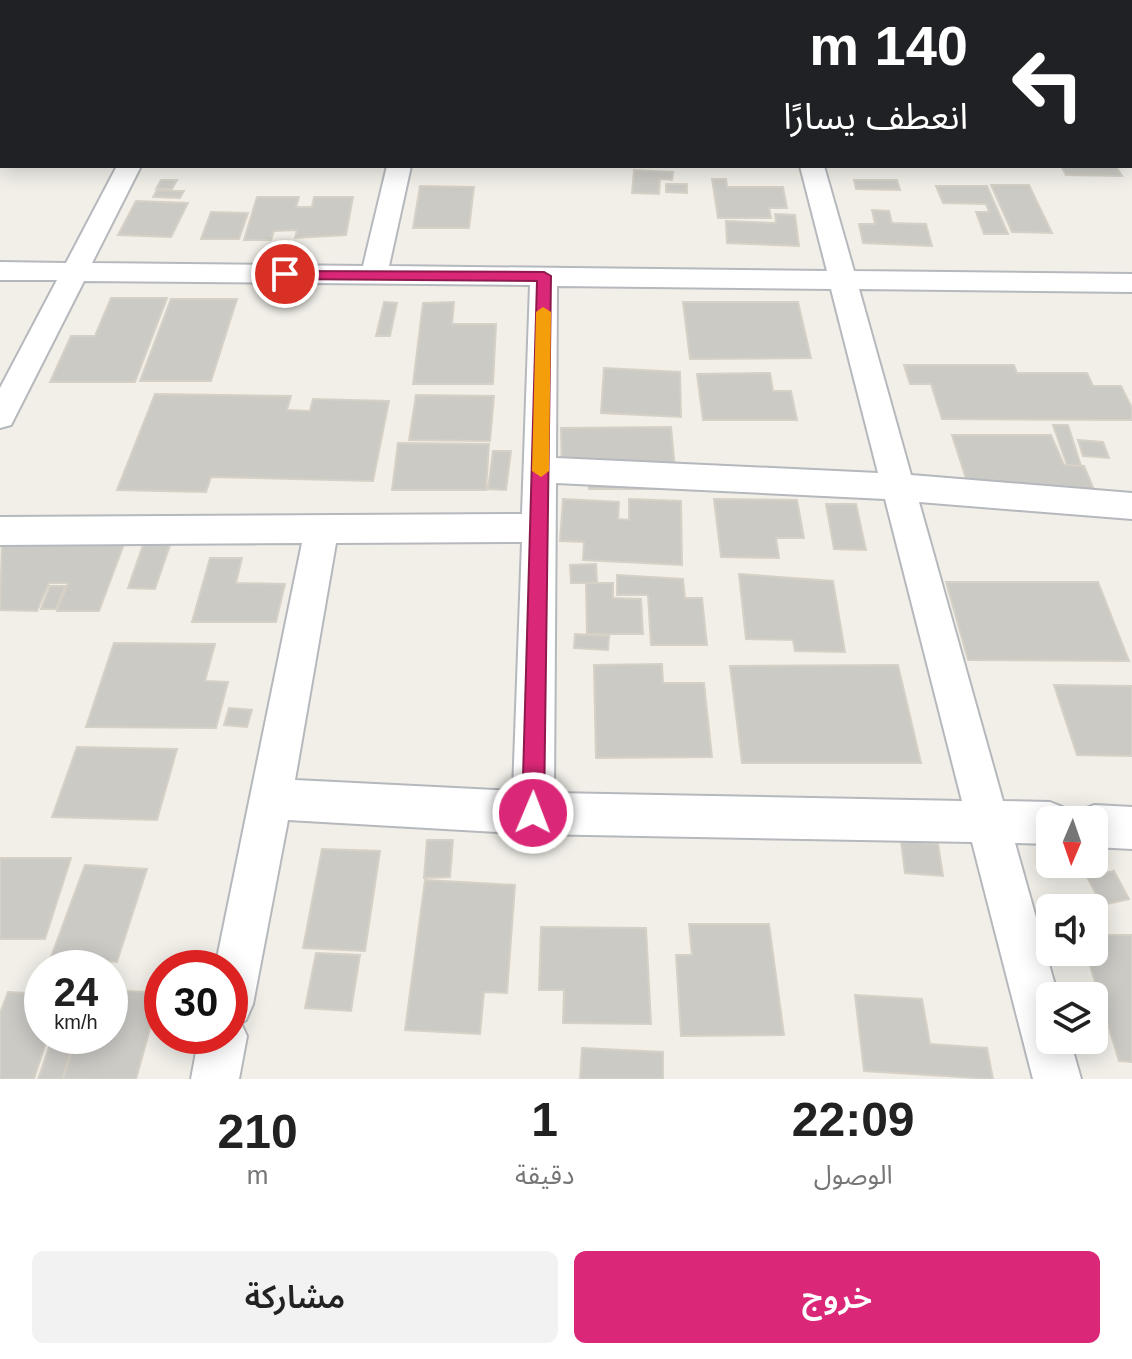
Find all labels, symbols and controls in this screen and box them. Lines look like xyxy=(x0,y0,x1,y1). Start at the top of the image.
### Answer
text: 140 m xyxy=(809,14,968,77)
icon: left xyxy=(996,32,1100,136)
text: انعطف يسارًا xyxy=(783,96,968,137)
pin xyxy=(251,240,319,308)
icon: arrive xyxy=(263,252,307,296)
position arrow xyxy=(491,771,575,855)
north arrow xyxy=(1036,806,1108,878)
map controls xyxy=(1036,806,1108,1054)
button: sound xyxy=(1036,894,1108,966)
speed limit sign: 30 xyxy=(144,950,248,1054)
text: 24 xyxy=(54,970,98,1014)
button: layers xyxy=(1036,982,1108,1054)
text: km/h xyxy=(54,1011,98,1033)
text: 1 xyxy=(531,1093,558,1146)
text: 22:09 xyxy=(792,1093,915,1146)
text: 210 xyxy=(218,1105,298,1158)
text: m xyxy=(247,1160,268,1190)
text: دقيقة xyxy=(515,1160,574,1190)
text: الوصول xyxy=(814,1160,893,1190)
button: مشاركة xyxy=(32,1251,558,1343)
button: خروج xyxy=(574,1251,1100,1343)

